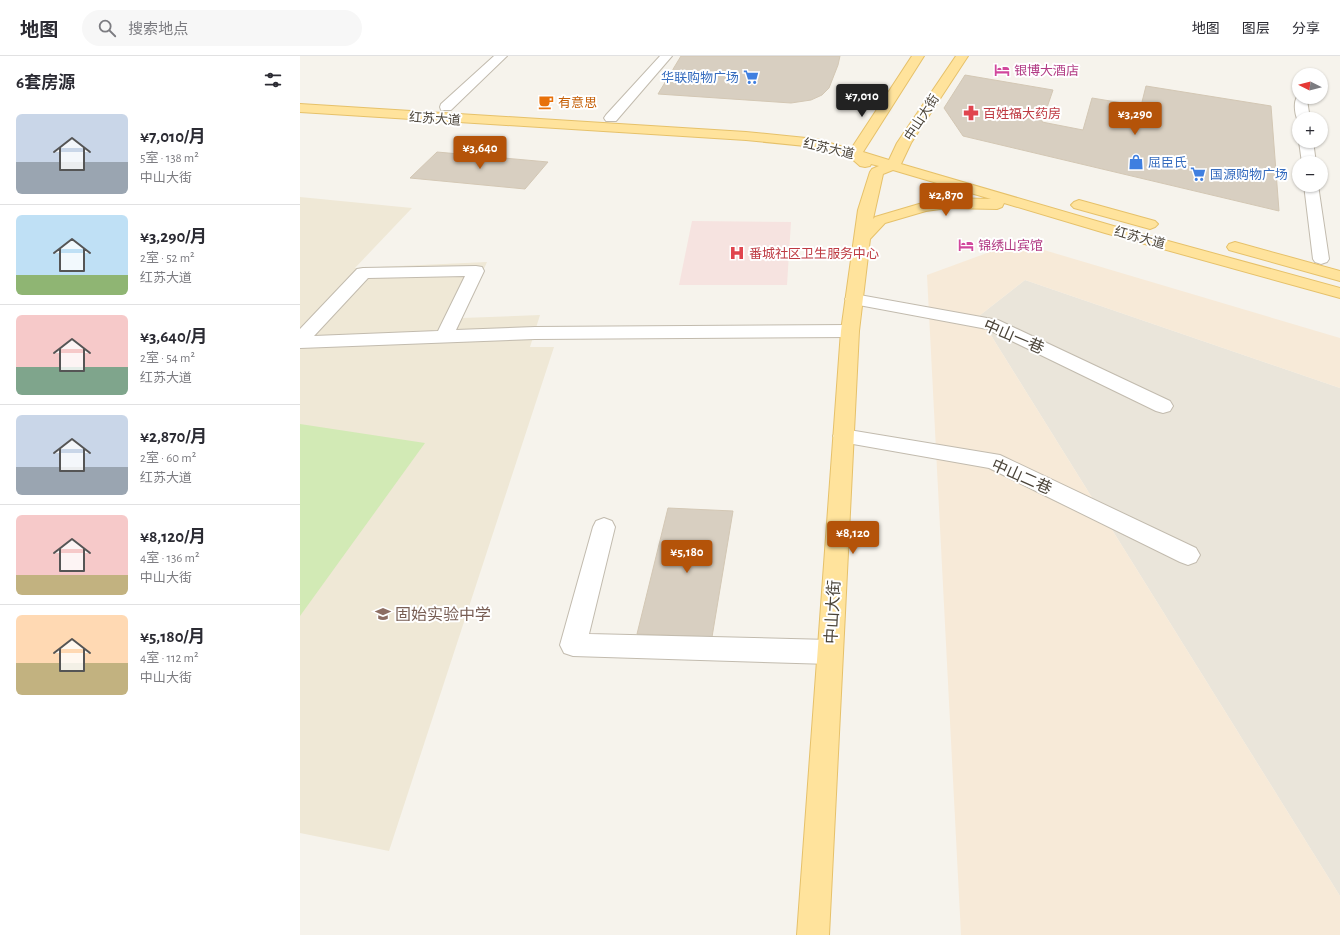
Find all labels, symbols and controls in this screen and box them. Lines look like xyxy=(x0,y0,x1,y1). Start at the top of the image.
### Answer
search box xyxy=(82,10,362,46)
icon: search xyxy=(96,17,118,39)
text: 地图 xyxy=(20,21,58,40)
text: 搜索地点 xyxy=(128,22,188,37)
text: 地图 xyxy=(1192,22,1220,36)
text: 图层 xyxy=(1242,22,1270,36)
text: 分享 xyxy=(1292,22,1320,36)
hotel icon: 银博大酒店 xyxy=(993,61,1011,79)
place label: 银博大酒店 xyxy=(1014,63,1079,78)
supermarket icon: 华联购物广场 xyxy=(742,68,760,86)
north arrow xyxy=(1292,68,1328,104)
map controls xyxy=(1292,68,1328,192)
icon: filters xyxy=(262,69,284,91)
place label: 华联购物广场 xyxy=(661,70,739,85)
text: 6套房源 xyxy=(16,74,75,91)
pin: ¥7,010 xyxy=(829,84,895,118)
text: ¥7,010 xyxy=(845,90,879,103)
street label: 中山大街 xyxy=(902,92,942,143)
cafe icon: 有意思 xyxy=(537,93,555,111)
place label: 有意思 xyxy=(558,95,597,110)
pin: ¥3,290 xyxy=(1102,102,1168,136)
pharmacy icon: 百姓福大药房 xyxy=(962,104,980,122)
place label: 百姓福大药房 xyxy=(983,106,1061,121)
text: ¥3,290 xyxy=(1118,108,1152,121)
street label: 红苏大道 xyxy=(408,109,461,128)
button: + xyxy=(1292,112,1328,148)
text: ¥7,010/月 xyxy=(140,128,206,145)
icon: home xyxy=(48,130,96,178)
street label: 红苏大道 xyxy=(802,135,856,162)
pin: ¥3,640 xyxy=(447,136,513,170)
text: ¥3,640 xyxy=(462,142,498,155)
text: 5室 · 138 m² xyxy=(140,152,199,165)
shop icon: 屈臣氏 xyxy=(1127,153,1145,171)
place label: 屈臣氏 xyxy=(1148,156,1187,170)
button: − xyxy=(1292,156,1328,192)
supermarket icon: 国源购物广场 xyxy=(1189,165,1207,183)
place label: 国源购物广场 xyxy=(1210,168,1288,182)
text: 中山大街 xyxy=(140,172,192,185)
pin: ¥2,870 xyxy=(913,183,979,217)
text: ¥2,870 xyxy=(929,189,963,202)
street label: 红苏大道 xyxy=(1113,224,1167,251)
text: ¥3,290/月 xyxy=(140,228,207,245)
icon: home xyxy=(48,231,96,279)
hotel icon: 锦绣山宾馆 xyxy=(957,236,975,254)
place label: 锦绣山宾馆 xyxy=(978,238,1043,253)
hospital icon: 番城社区卫生服务中心 xyxy=(728,244,746,262)
place label: 番城社区卫生服务中心 xyxy=(749,246,879,261)
text: 2室 · 52 m² xyxy=(140,252,195,265)
text: 红苏大道 xyxy=(140,272,192,285)
street label: 中山一巷 xyxy=(981,317,1046,357)
text: ¥3,640/月 xyxy=(140,328,208,345)
icon: home xyxy=(48,331,96,379)
text: 2室 · 54 m² xyxy=(140,352,195,365)
text: 红苏大道 xyxy=(140,372,192,385)
text: ¥2,870/月 xyxy=(140,428,207,445)
icon: home xyxy=(48,431,96,479)
text: 2室 · 60 m² xyxy=(140,452,196,465)
street label: 中山二巷 xyxy=(989,457,1054,497)
text: 红苏大道 xyxy=(140,472,192,485)
pin: ¥8,120 xyxy=(820,521,886,555)
text: ¥8,120 xyxy=(836,527,870,540)
text: ¥8,120/月 xyxy=(140,528,206,545)
icon: home xyxy=(48,531,96,579)
pin: ¥5,180 xyxy=(654,540,720,574)
text: ¥5,180 xyxy=(670,546,704,559)
text: 4室 · 136 m² xyxy=(140,552,200,565)
text: 中山大街 xyxy=(140,572,192,585)
street label: 中山大街 xyxy=(822,580,843,644)
school or university icon: 固始实验中学 xyxy=(374,605,392,623)
place label: 固始实验中学 xyxy=(395,606,491,623)
text: ¥5,180/月 xyxy=(140,628,205,645)
icon: home xyxy=(48,631,96,679)
text: 4室 · 112 m² xyxy=(140,652,198,665)
text: 中山大街 xyxy=(140,672,192,685)

